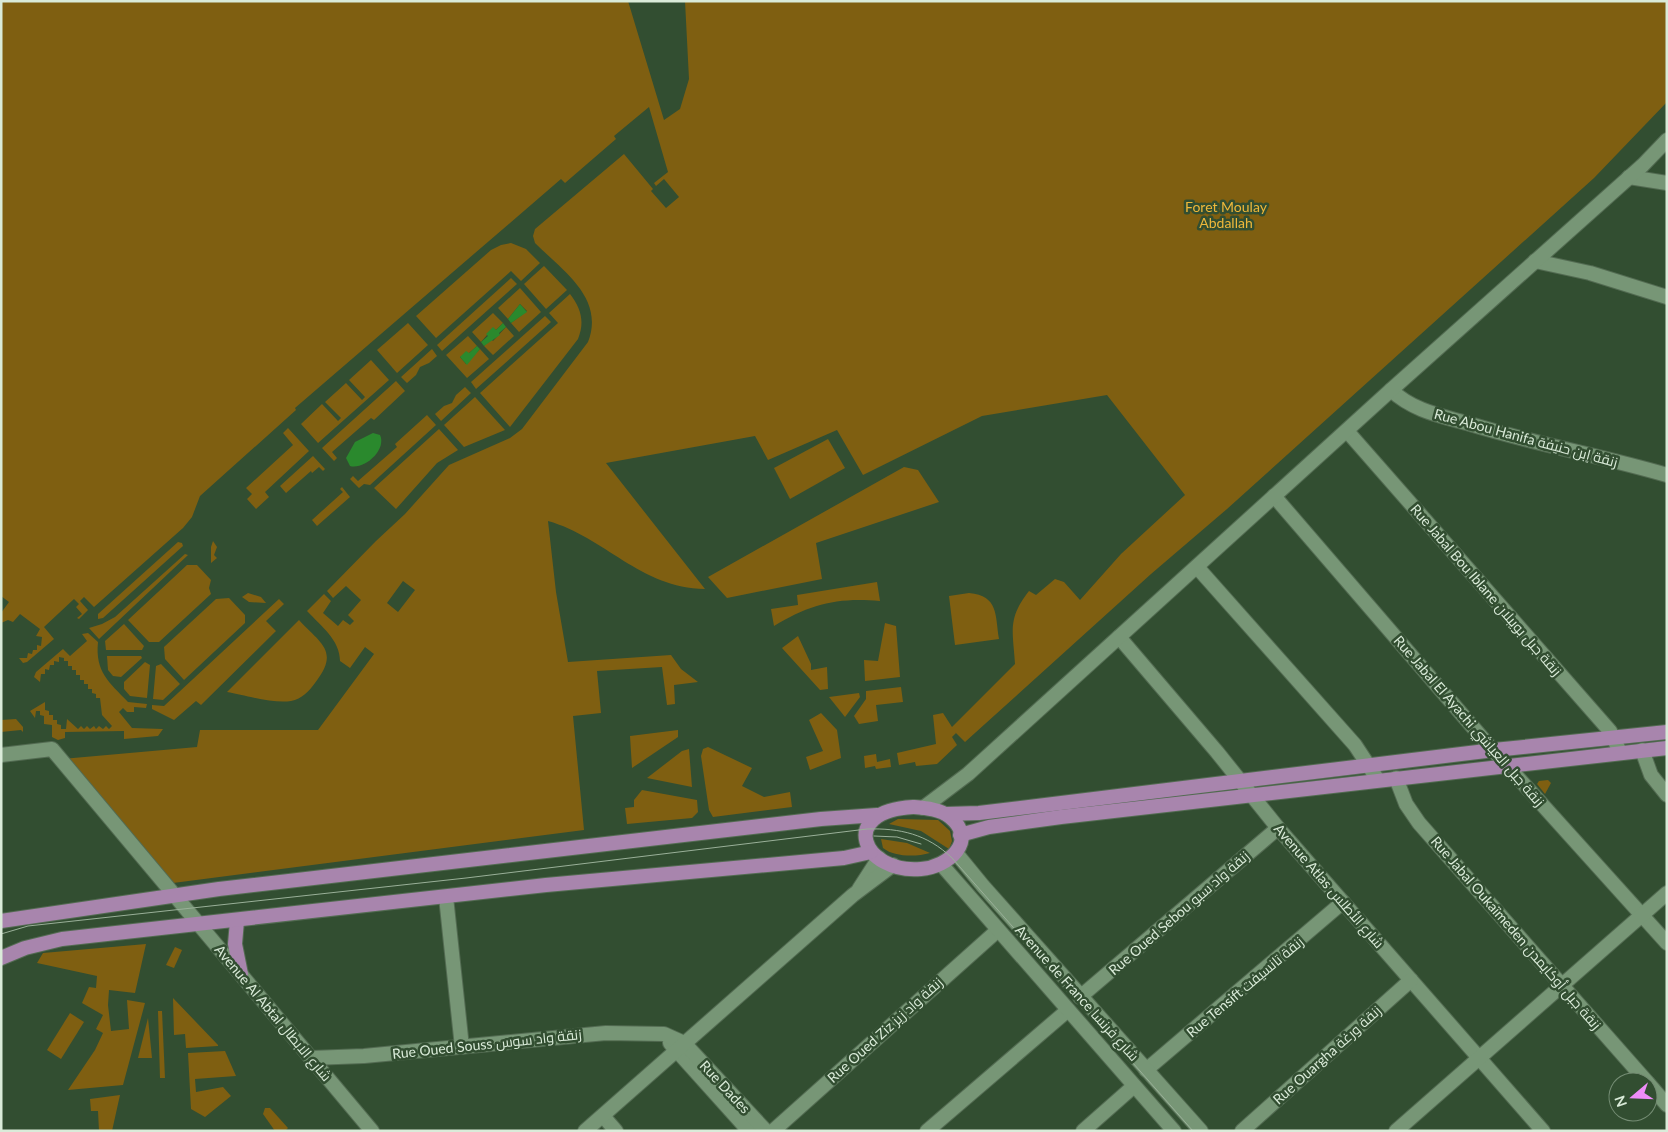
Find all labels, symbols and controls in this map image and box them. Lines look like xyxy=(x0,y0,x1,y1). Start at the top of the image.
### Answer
park label: Foret Moulay Abdallah xyxy=(1185,198,1268,231)
street label: Rue Abou Hanifa زنقة اٍبن حنيفة xyxy=(1432,405,1620,470)
street label: Rue Jabal Bou Iblane زنقة جبل بويبلان xyxy=(1407,500,1566,679)
street label: Rue Jabal El Ayachi زنقة جبل العياشي xyxy=(1388,632,1548,811)
street label: Avenue Atlas شارع الأطلس xyxy=(1270,820,1388,952)
street label: Rue Jabal Oukaïmeden زنقة جبل أوكايمدن xyxy=(1428,833,1605,1033)
street label: Rue Oued Sebou زنقة واد سبو xyxy=(1105,847,1252,978)
street label: Avenue de France شارع فرنسا xyxy=(1011,921,1143,1065)
street label: Rue Tensift زنقة تانسيفت xyxy=(1183,933,1307,1041)
street label: Avenue Al Abtal شارع الابطال xyxy=(211,941,335,1085)
street label: Rue Oued Ziz زنقة واد زيز xyxy=(824,973,946,1086)
street label: Rue Ouargha زنقة ورغة xyxy=(1269,1002,1384,1108)
street label: Rue Oued Souss زنقة واد سوس xyxy=(391,1025,583,1062)
street label: Rue Dades xyxy=(697,1057,754,1117)
north arrow xyxy=(1608,1072,1658,1122)
text: N xyxy=(1610,1094,1630,1109)

